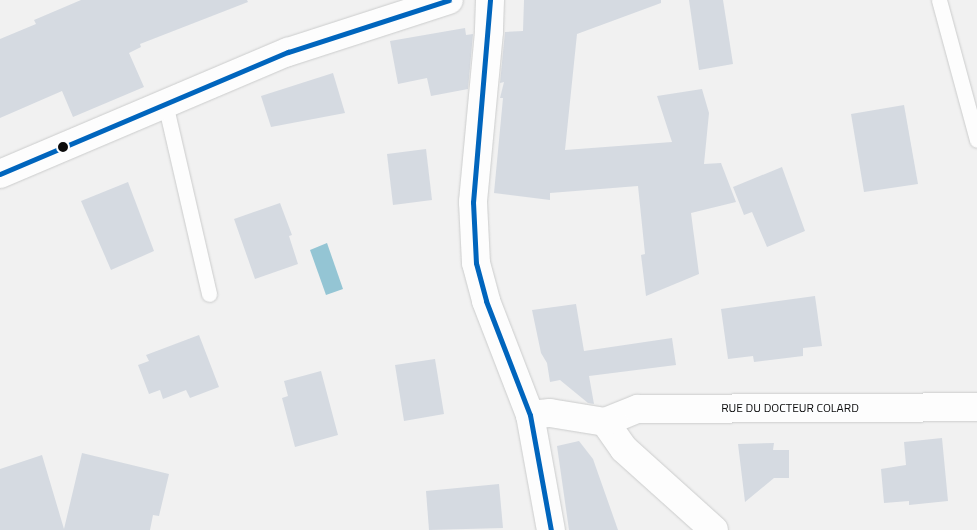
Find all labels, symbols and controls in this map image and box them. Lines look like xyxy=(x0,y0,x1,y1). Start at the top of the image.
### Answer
unlabelled marker xyxy=(58,142,68,152)
street label: RUE DU DOCTEUR COLARD xyxy=(721,401,859,415)

